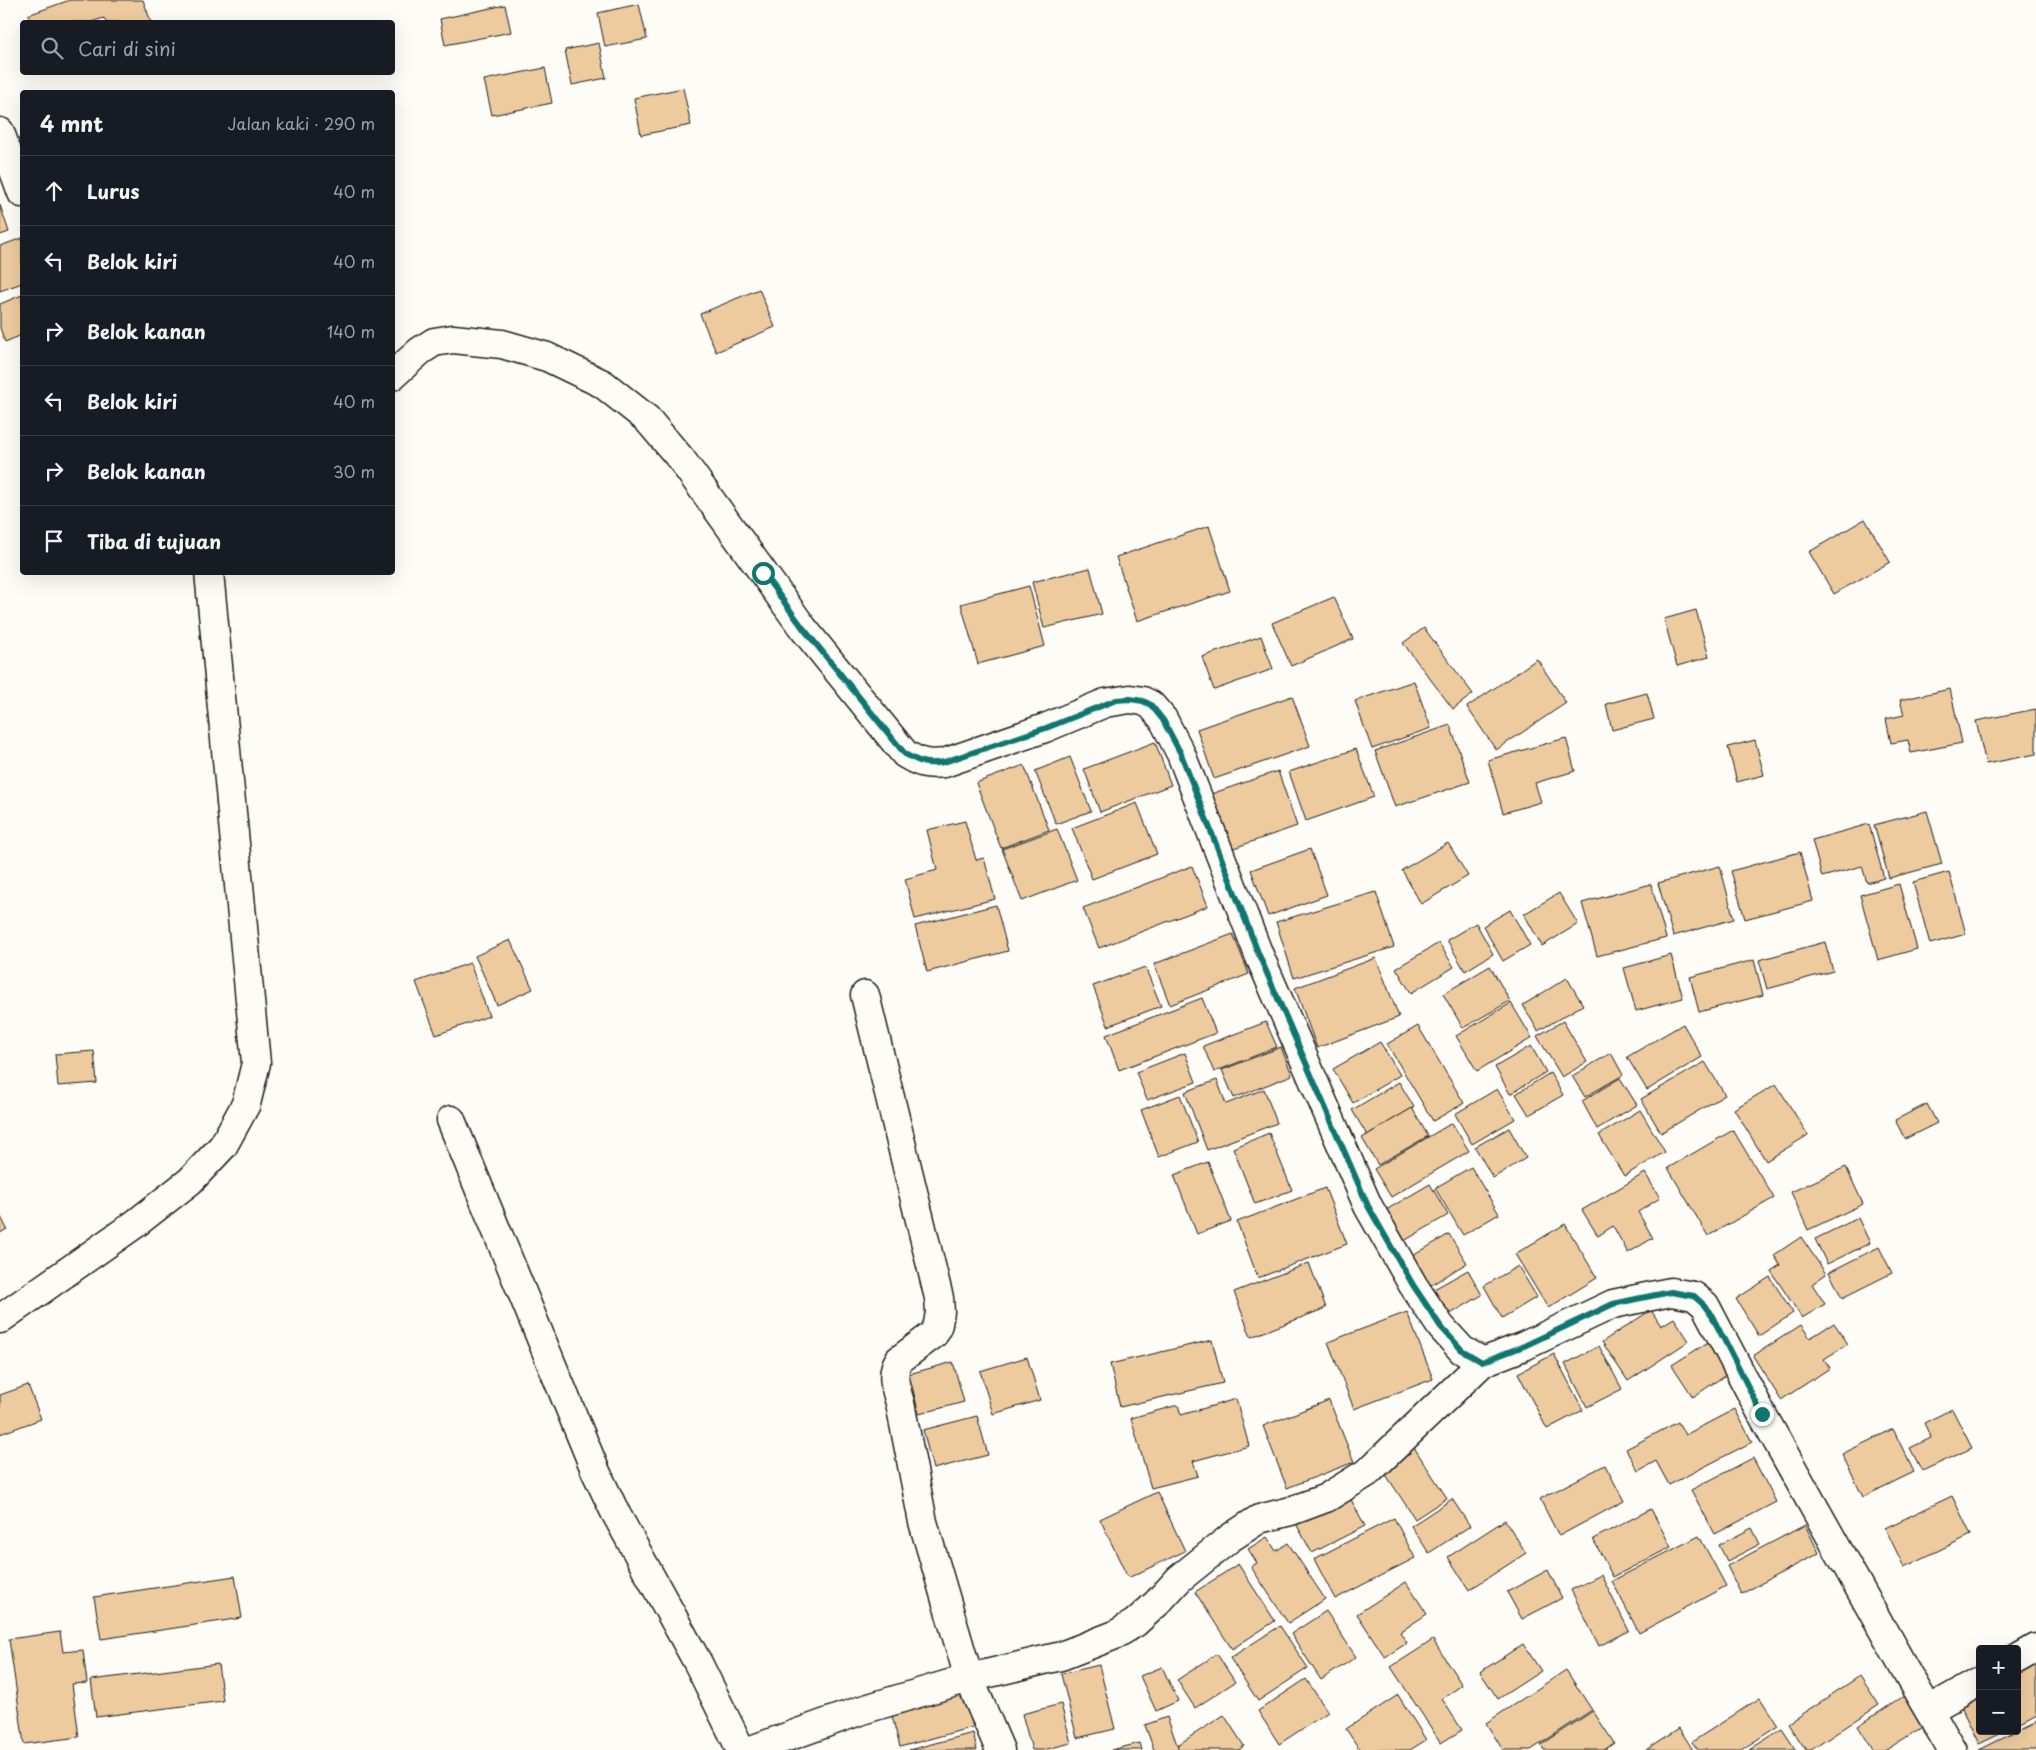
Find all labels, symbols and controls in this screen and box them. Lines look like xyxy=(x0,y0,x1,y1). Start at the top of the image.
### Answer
search box xyxy=(20,20,395,75)
icon: search xyxy=(38,34,66,62)
text: Cari di sini xyxy=(78,34,176,62)
text: 4 mnt xyxy=(40,107,104,139)
text: Jalan kaki · 290 m xyxy=(228,111,375,135)
icon: ahead xyxy=(40,177,68,205)
text: Lurus xyxy=(87,177,140,205)
text: 40 m xyxy=(333,179,375,203)
icon: left xyxy=(40,247,68,275)
text: Belok kiri xyxy=(87,247,177,275)
text: 40 m xyxy=(333,249,375,273)
icon: right xyxy=(40,317,68,345)
text: Belok kanan xyxy=(87,317,206,345)
text: 140 m xyxy=(327,319,375,343)
icon: left xyxy=(40,387,68,415)
text: Belok kiri xyxy=(87,387,177,415)
text: 40 m xyxy=(333,389,375,413)
icon: right xyxy=(40,457,68,485)
text: Belok kanan xyxy=(87,457,206,485)
text: 30 m xyxy=(333,459,375,483)
icon: arrive xyxy=(40,527,68,555)
text: Tiba di tujuan xyxy=(87,527,221,555)
route start xyxy=(752,562,775,585)
route end xyxy=(1751,1403,1774,1426)
map controls xyxy=(1976,1645,2021,1735)
button: + xyxy=(1976,1645,2021,1690)
button: − xyxy=(1976,1690,2021,1735)

